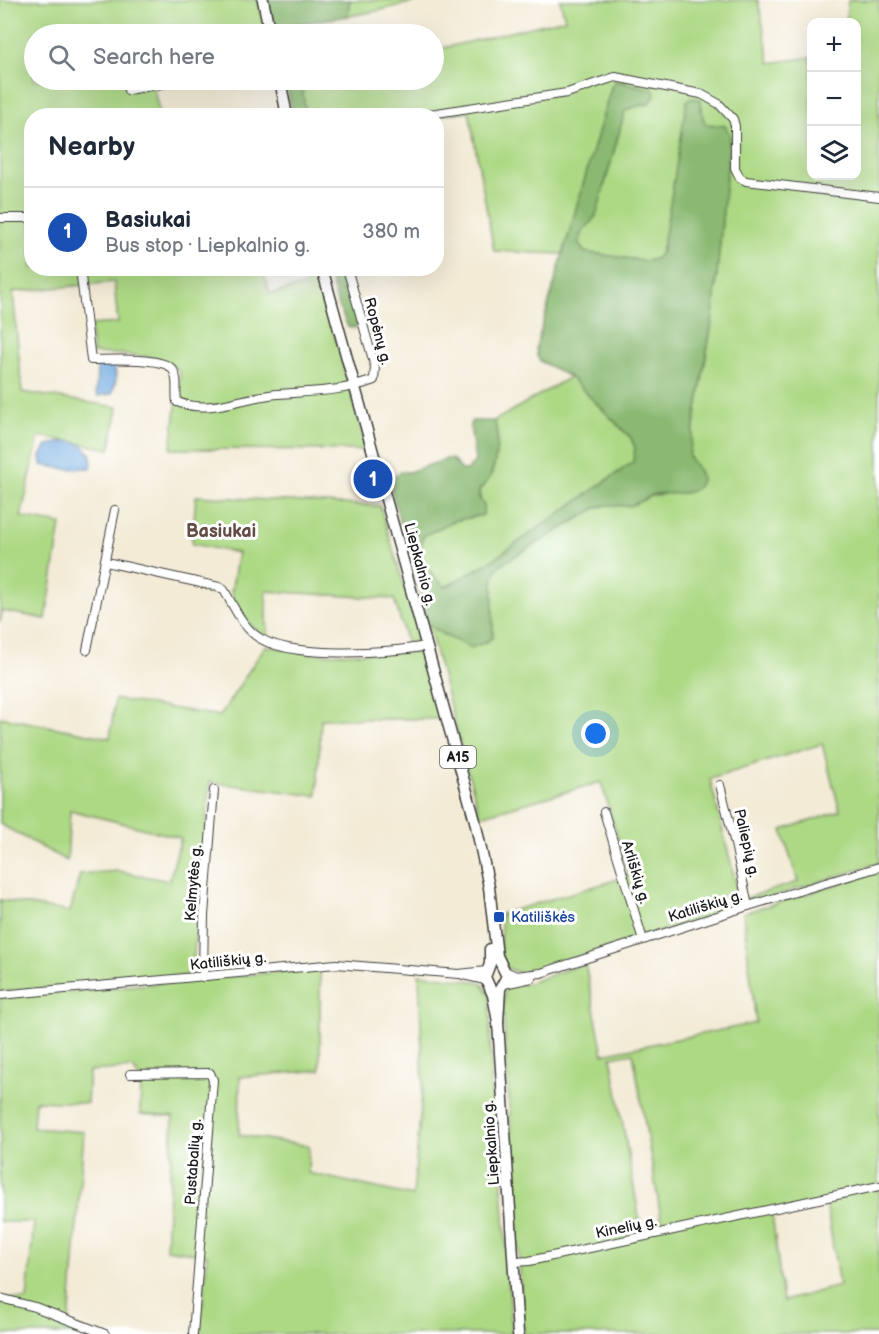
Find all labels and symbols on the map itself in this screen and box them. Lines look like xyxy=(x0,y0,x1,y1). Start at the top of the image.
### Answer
street label: Ropėnų g. xyxy=(359,295,396,367)
pin: 1 xyxy=(354,456,392,502)
district label: Basiukai xyxy=(186,521,256,542)
street label: Liepkalnio g. xyxy=(399,521,440,608)
your location xyxy=(581,719,610,748)
road number: A15 xyxy=(440,746,476,768)
street label: Paliepių g. xyxy=(729,807,764,879)
street label: Arliškių g. xyxy=(617,838,654,906)
street label: Kelmytės g. xyxy=(181,844,206,922)
street label: Katiliškių g. xyxy=(666,886,745,927)
place label: Katiliškės xyxy=(511,908,575,927)
marker: Katiliškės xyxy=(492,910,506,924)
street label: Katiliškių g. xyxy=(189,948,267,975)
street label: Liepkalnio g. xyxy=(479,1100,504,1186)
street label: Pustabalių g. xyxy=(181,1118,206,1206)
street label: Kinelių g. xyxy=(594,1212,658,1243)

